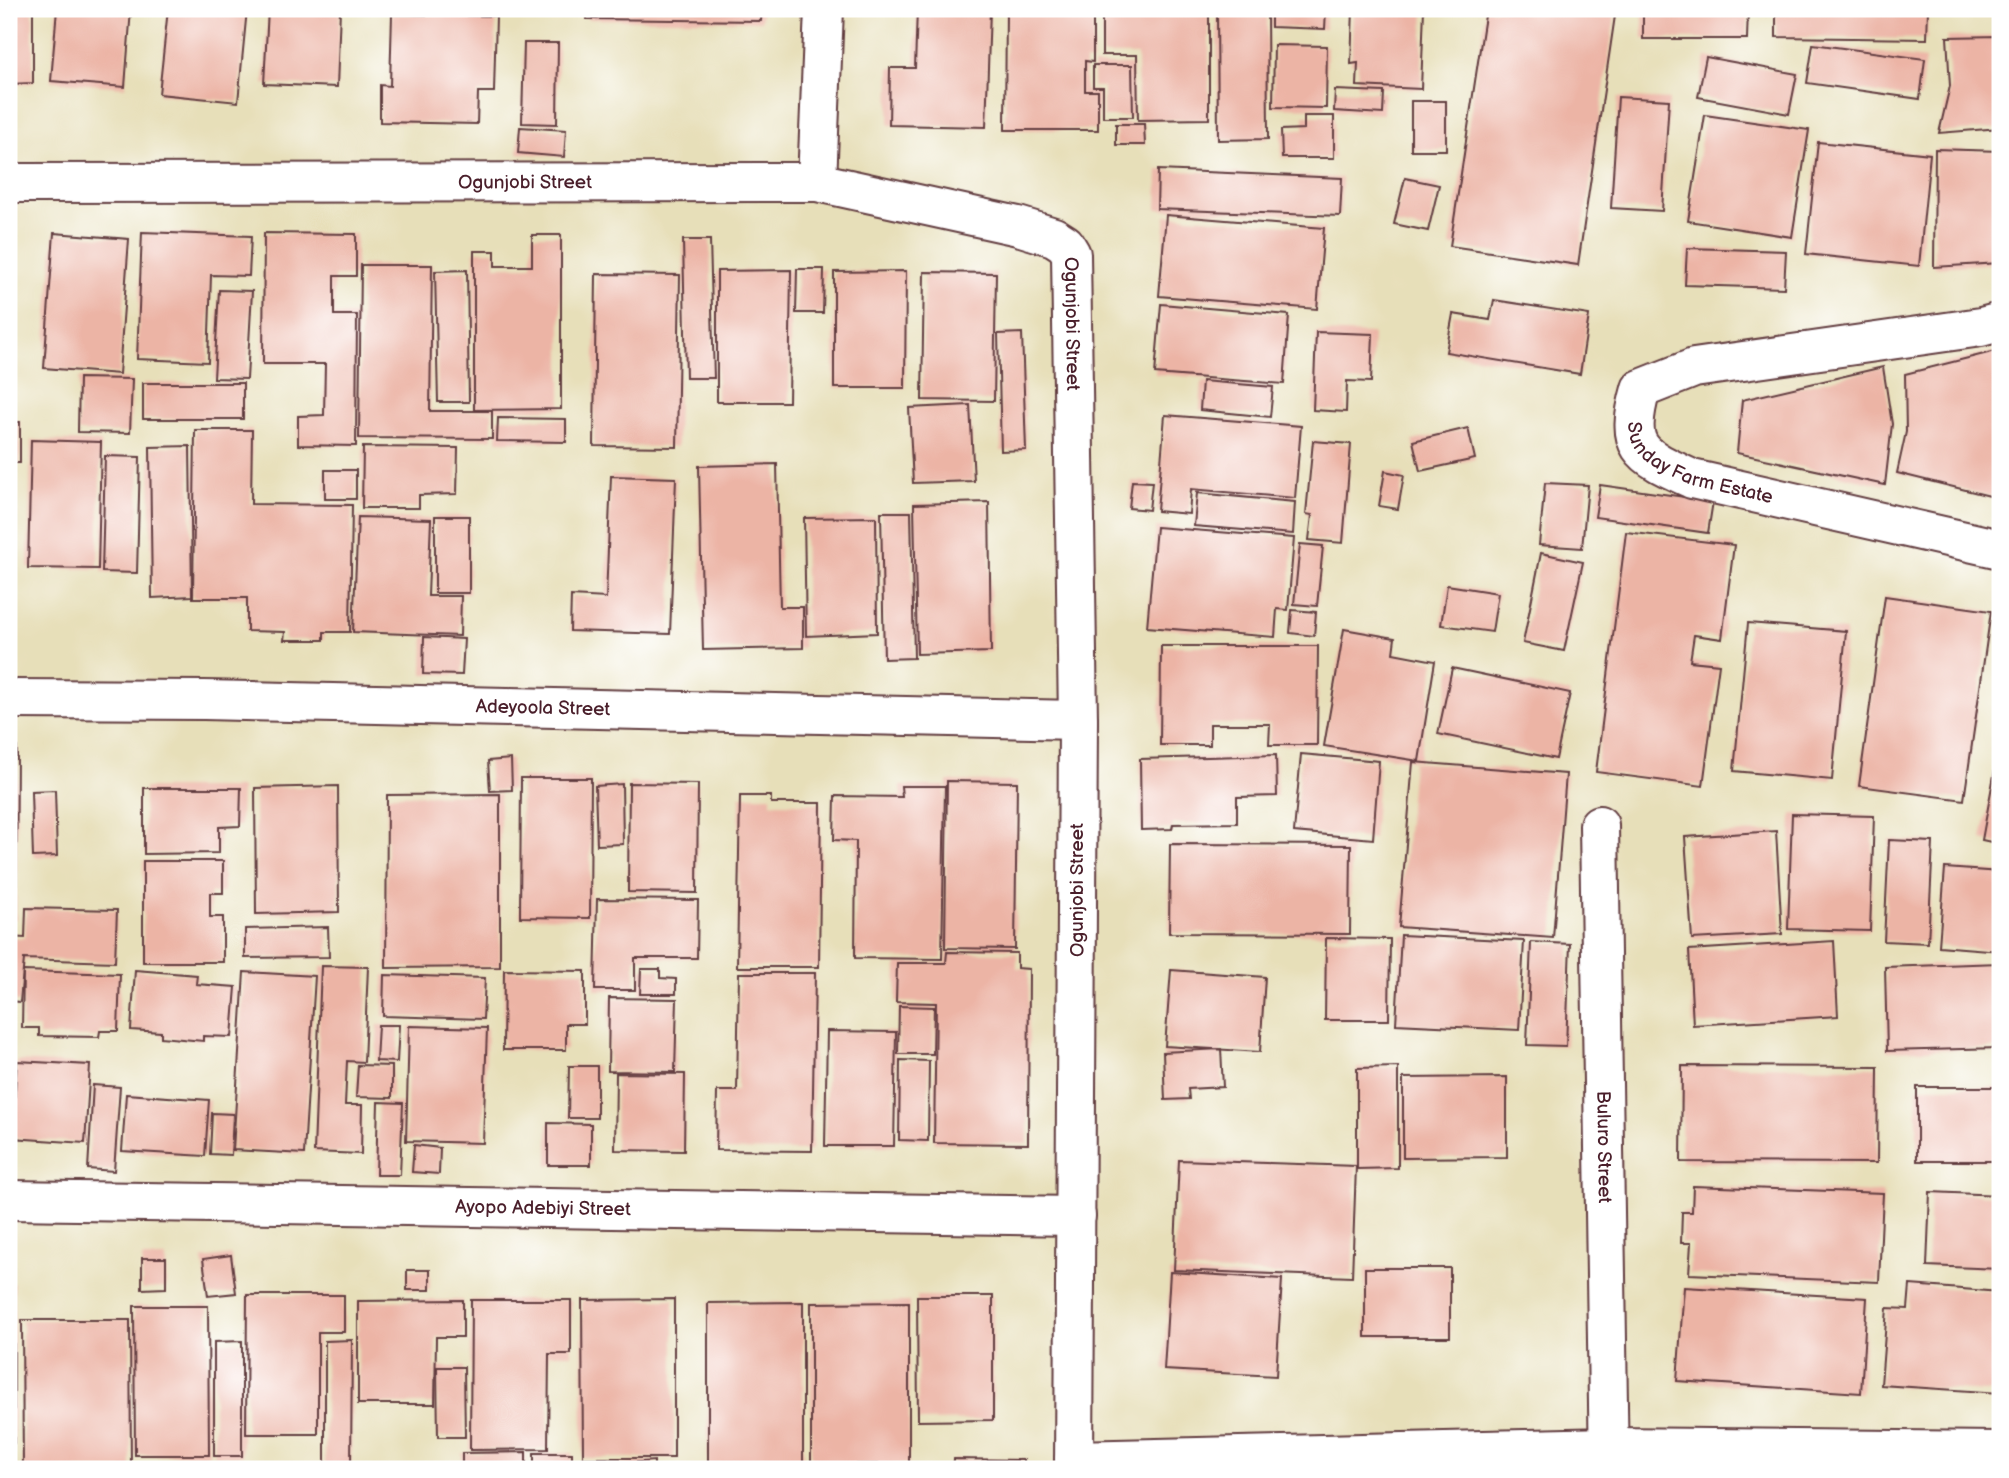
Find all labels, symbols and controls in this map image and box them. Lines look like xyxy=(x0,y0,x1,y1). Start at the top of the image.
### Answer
street label: Ogunjobi Street xyxy=(458,171,592,194)
street label: Ogunjobi Street xyxy=(1060,257,1085,391)
street label: Sunday Farm Estate xyxy=(1623,421,1775,509)
street label: Adeyoola Street xyxy=(475,695,611,721)
street label: Ogunjobi Street xyxy=(1066,823,1089,957)
street label: Buluro Street xyxy=(1592,1090,1616,1204)
street label: Ayopo Adebiyi Street xyxy=(455,1195,631,1221)

